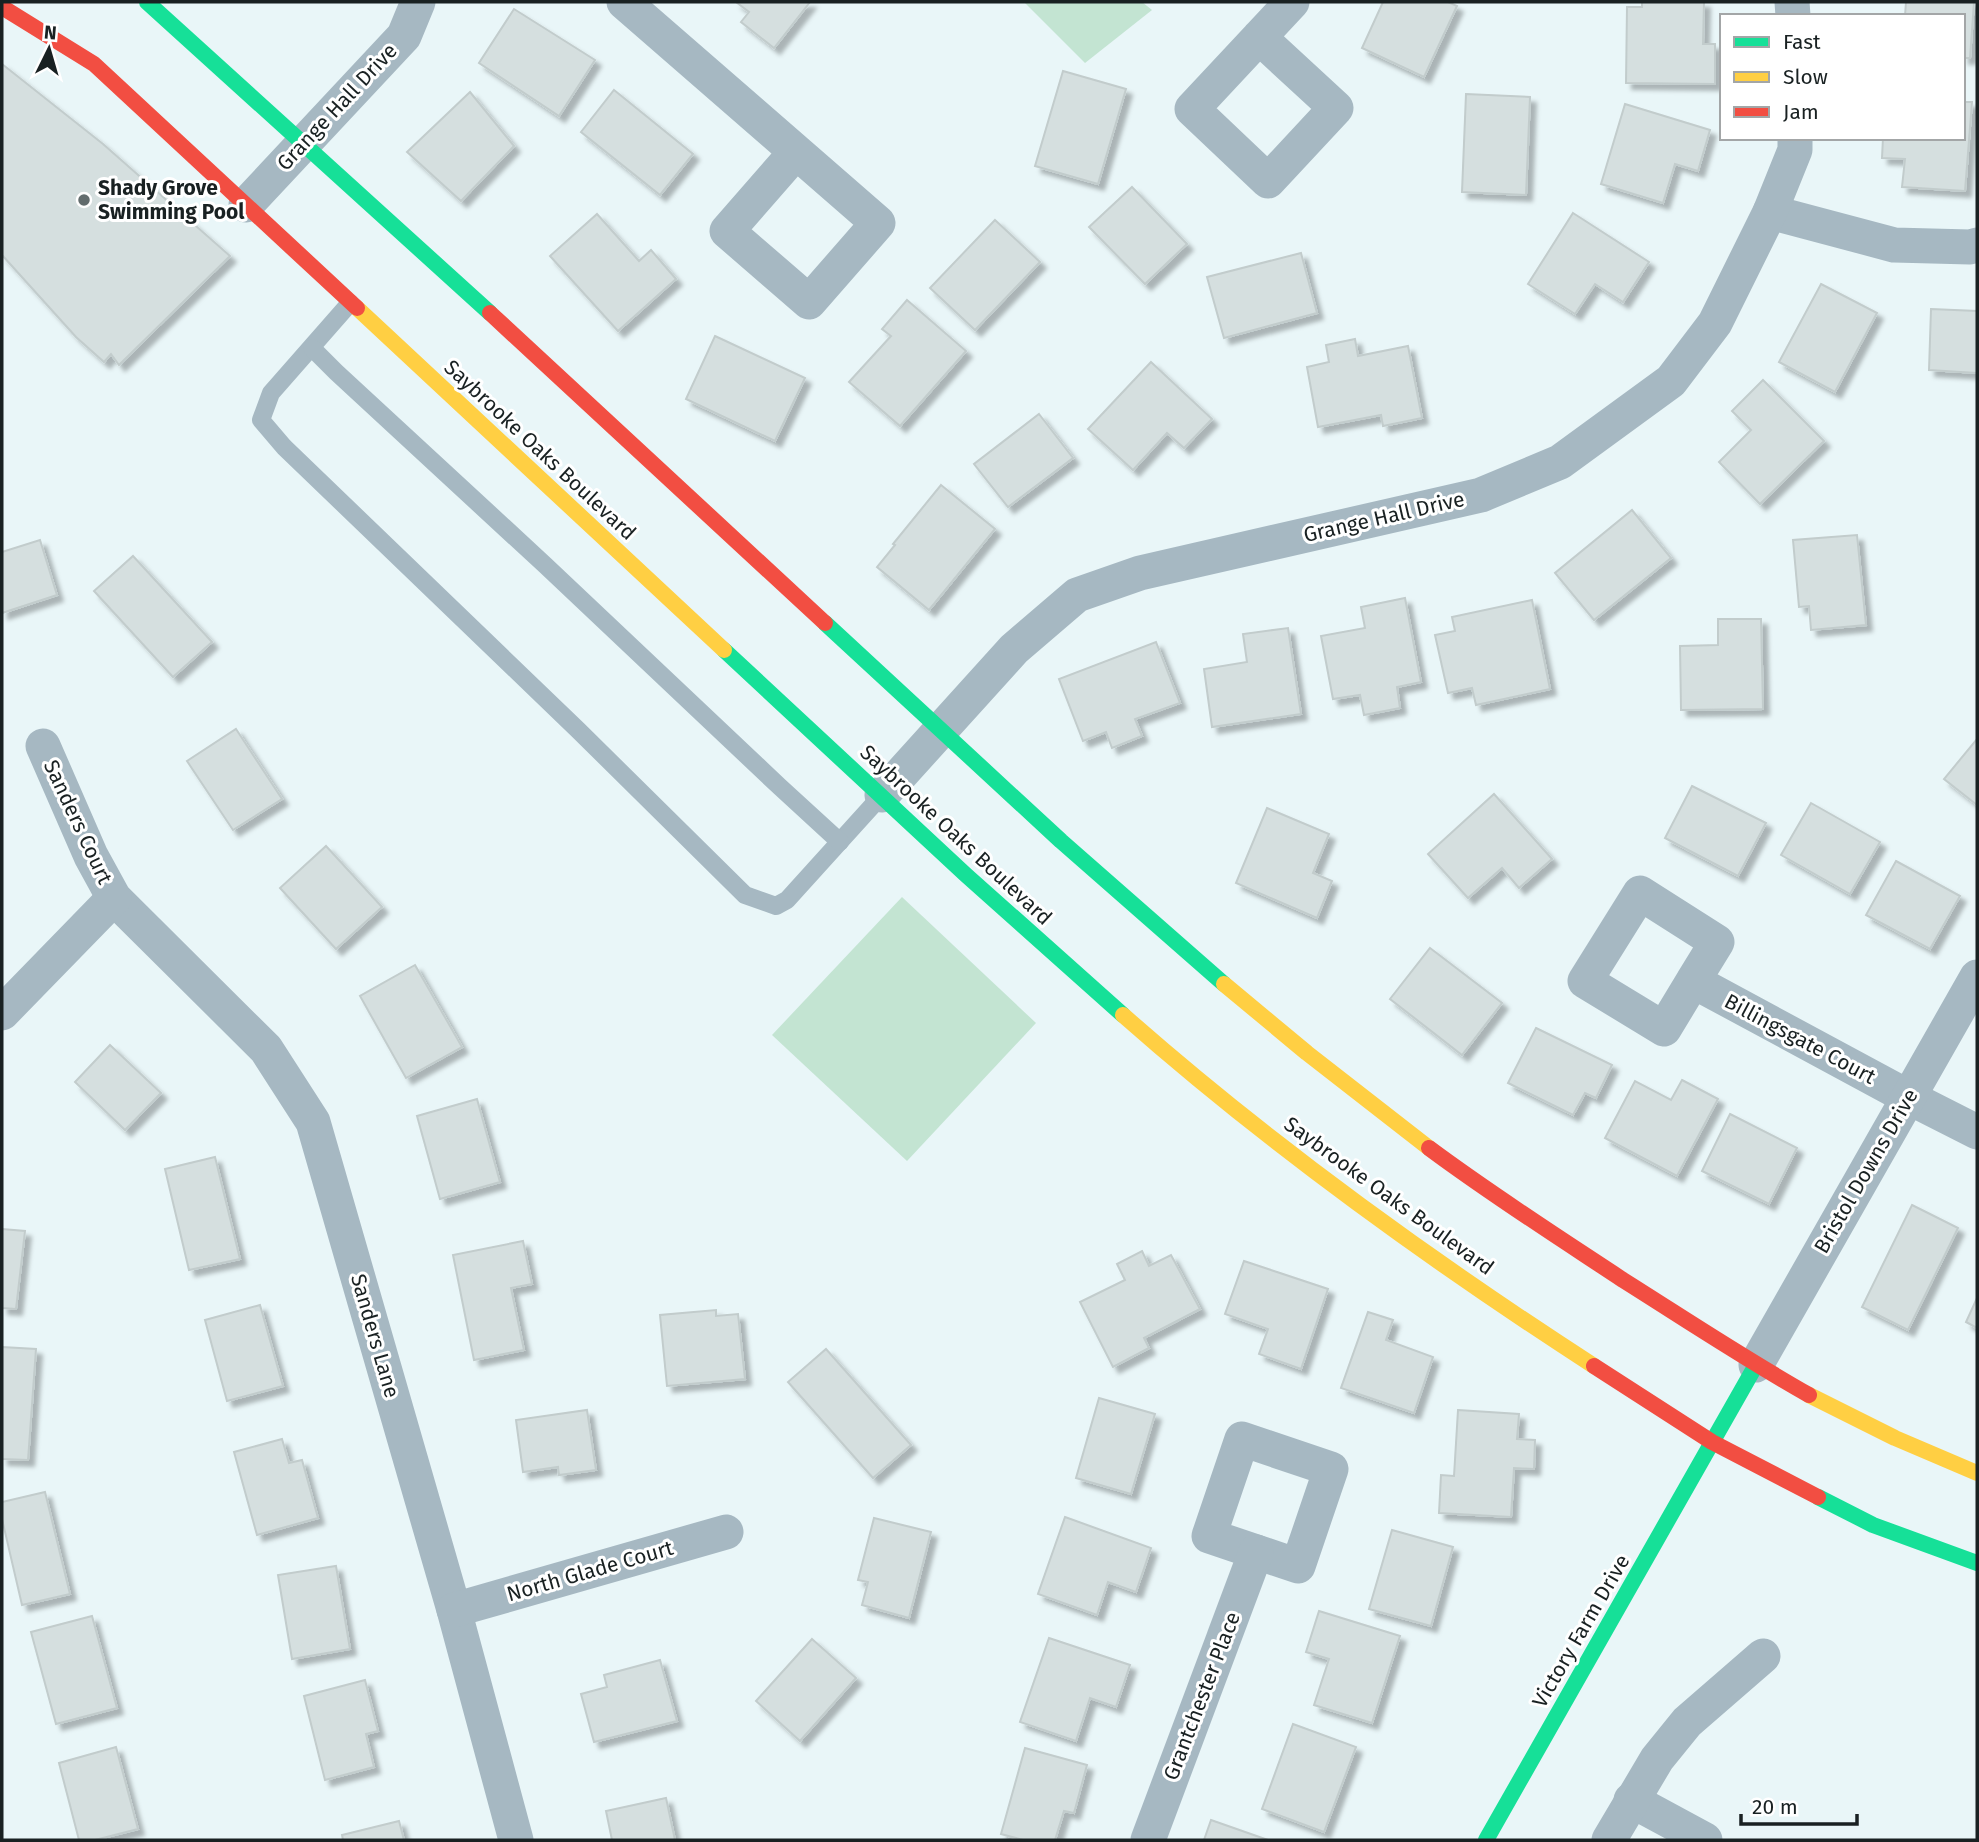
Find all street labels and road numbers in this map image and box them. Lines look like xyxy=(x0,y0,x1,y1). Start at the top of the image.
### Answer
street label: Grange Hall Drive xyxy=(271,38,403,176)
street label: Saybrooke Oaks Boulevard xyxy=(439,354,641,546)
street label: Grange Hall Drive xyxy=(1301,486,1467,548)
street label: Saybrooke Oaks Boulevard xyxy=(855,739,1057,931)
street label: Sanders Court xyxy=(38,756,118,889)
street label: Billingsgate Court xyxy=(1720,988,1880,1090)
street label: Bristol Downs Drive xyxy=(1808,1084,1924,1258)
street label: Saybrooke Oaks Boulevard xyxy=(1279,1111,1499,1281)
street label: Sanders Lane xyxy=(345,1271,405,1401)
street label: North Glade Court xyxy=(504,1535,677,1607)
street label: Victory Farm Drive xyxy=(1527,1550,1635,1712)
street label: Grantchester Place xyxy=(1158,1608,1246,1784)

